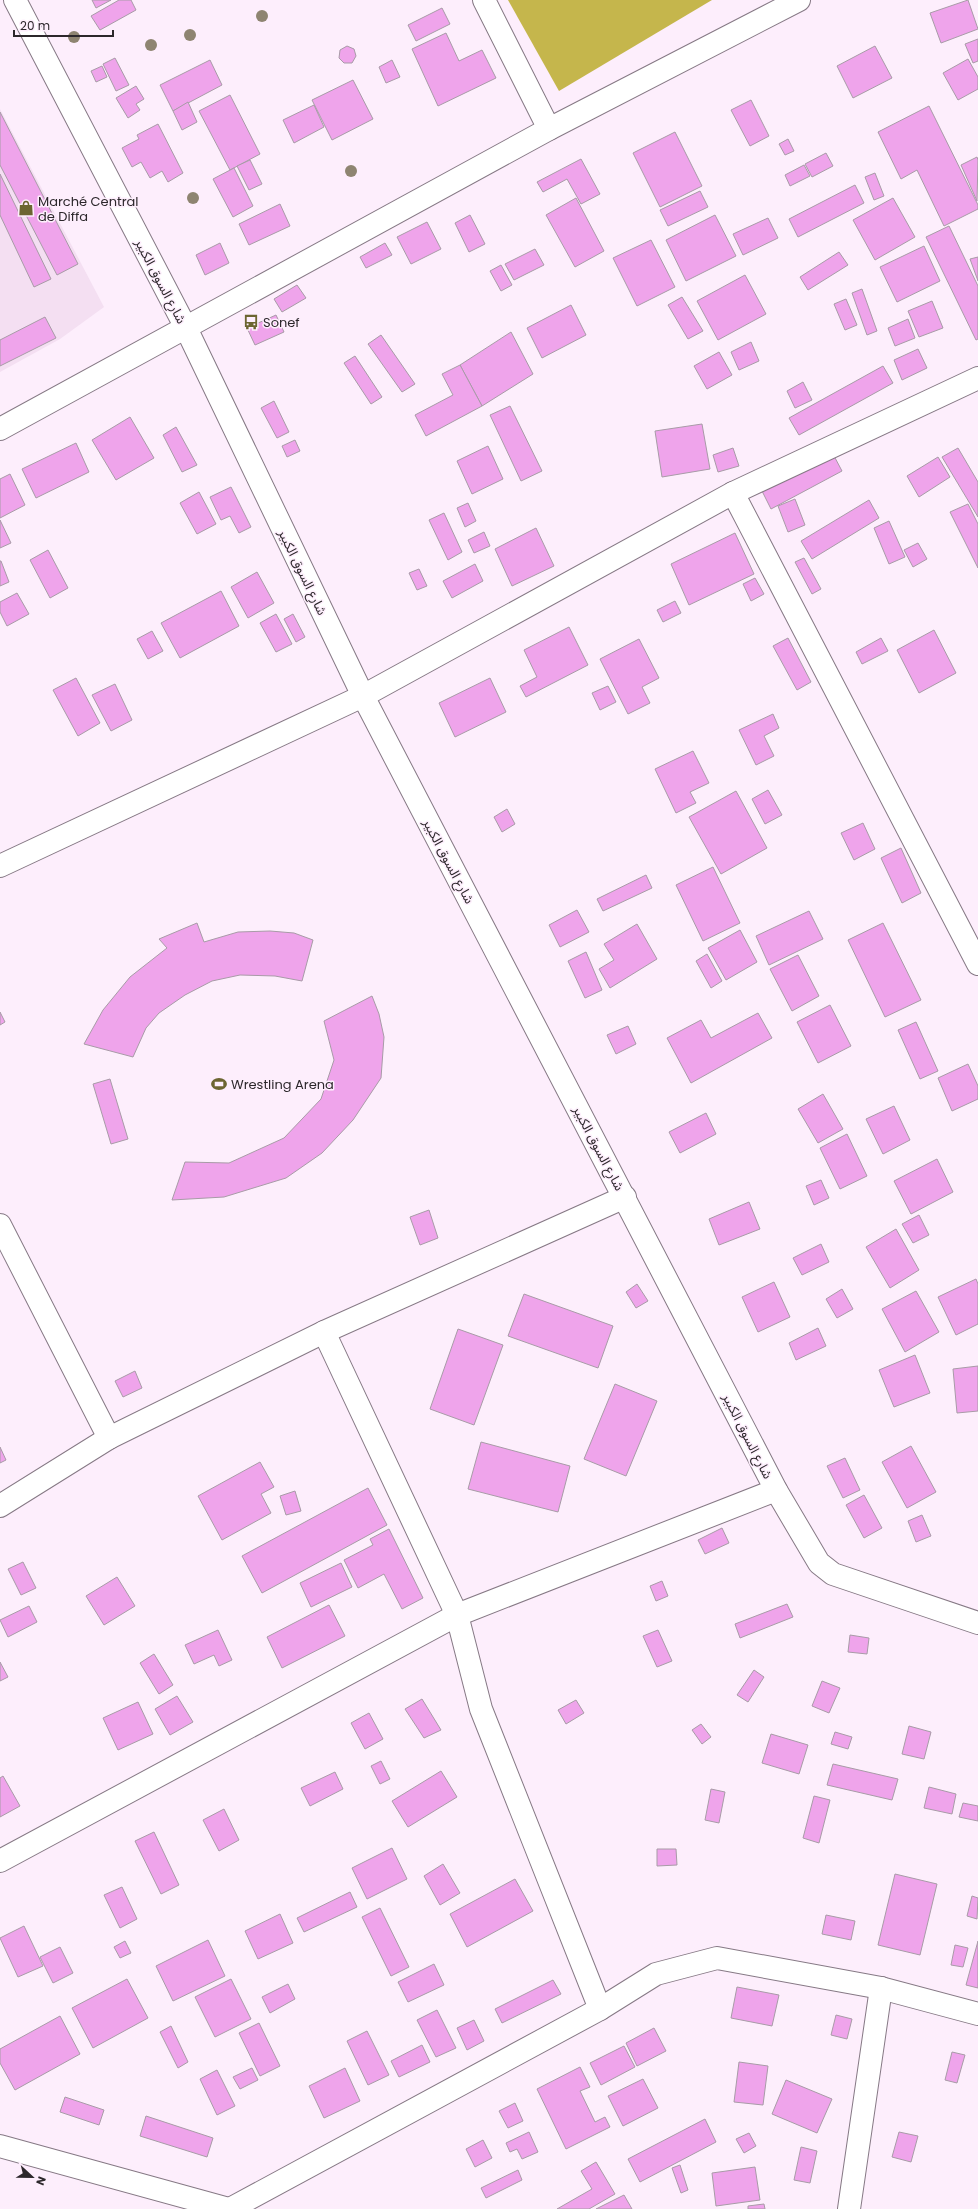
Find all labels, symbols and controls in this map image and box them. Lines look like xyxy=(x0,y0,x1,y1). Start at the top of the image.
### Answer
scale bar xyxy=(14,12,113,38)
text: 20 m xyxy=(20,17,50,34)
place label: Marché Central de Diffa xyxy=(38,192,139,226)
shop icon: Marché Central de Diffa xyxy=(17,199,35,217)
street label: شارع السوق الكبير xyxy=(129,235,191,327)
bus stop icon: Sonef xyxy=(242,313,260,331)
place label: Sonef xyxy=(263,313,300,332)
street label: شارع السوق الكبير xyxy=(272,525,332,619)
street label: شارع السوق الكبير xyxy=(417,815,479,907)
sports icon: Wrestling Arena xyxy=(210,1075,228,1093)
place label: Wrestling Arena xyxy=(231,1075,334,1094)
street label: شارع السوق الكبير xyxy=(567,1102,629,1194)
street label: شارع السوق الكبير xyxy=(717,1389,777,1483)
north arrow xyxy=(12,2157,52,2197)
text: N xyxy=(32,2174,50,2188)

